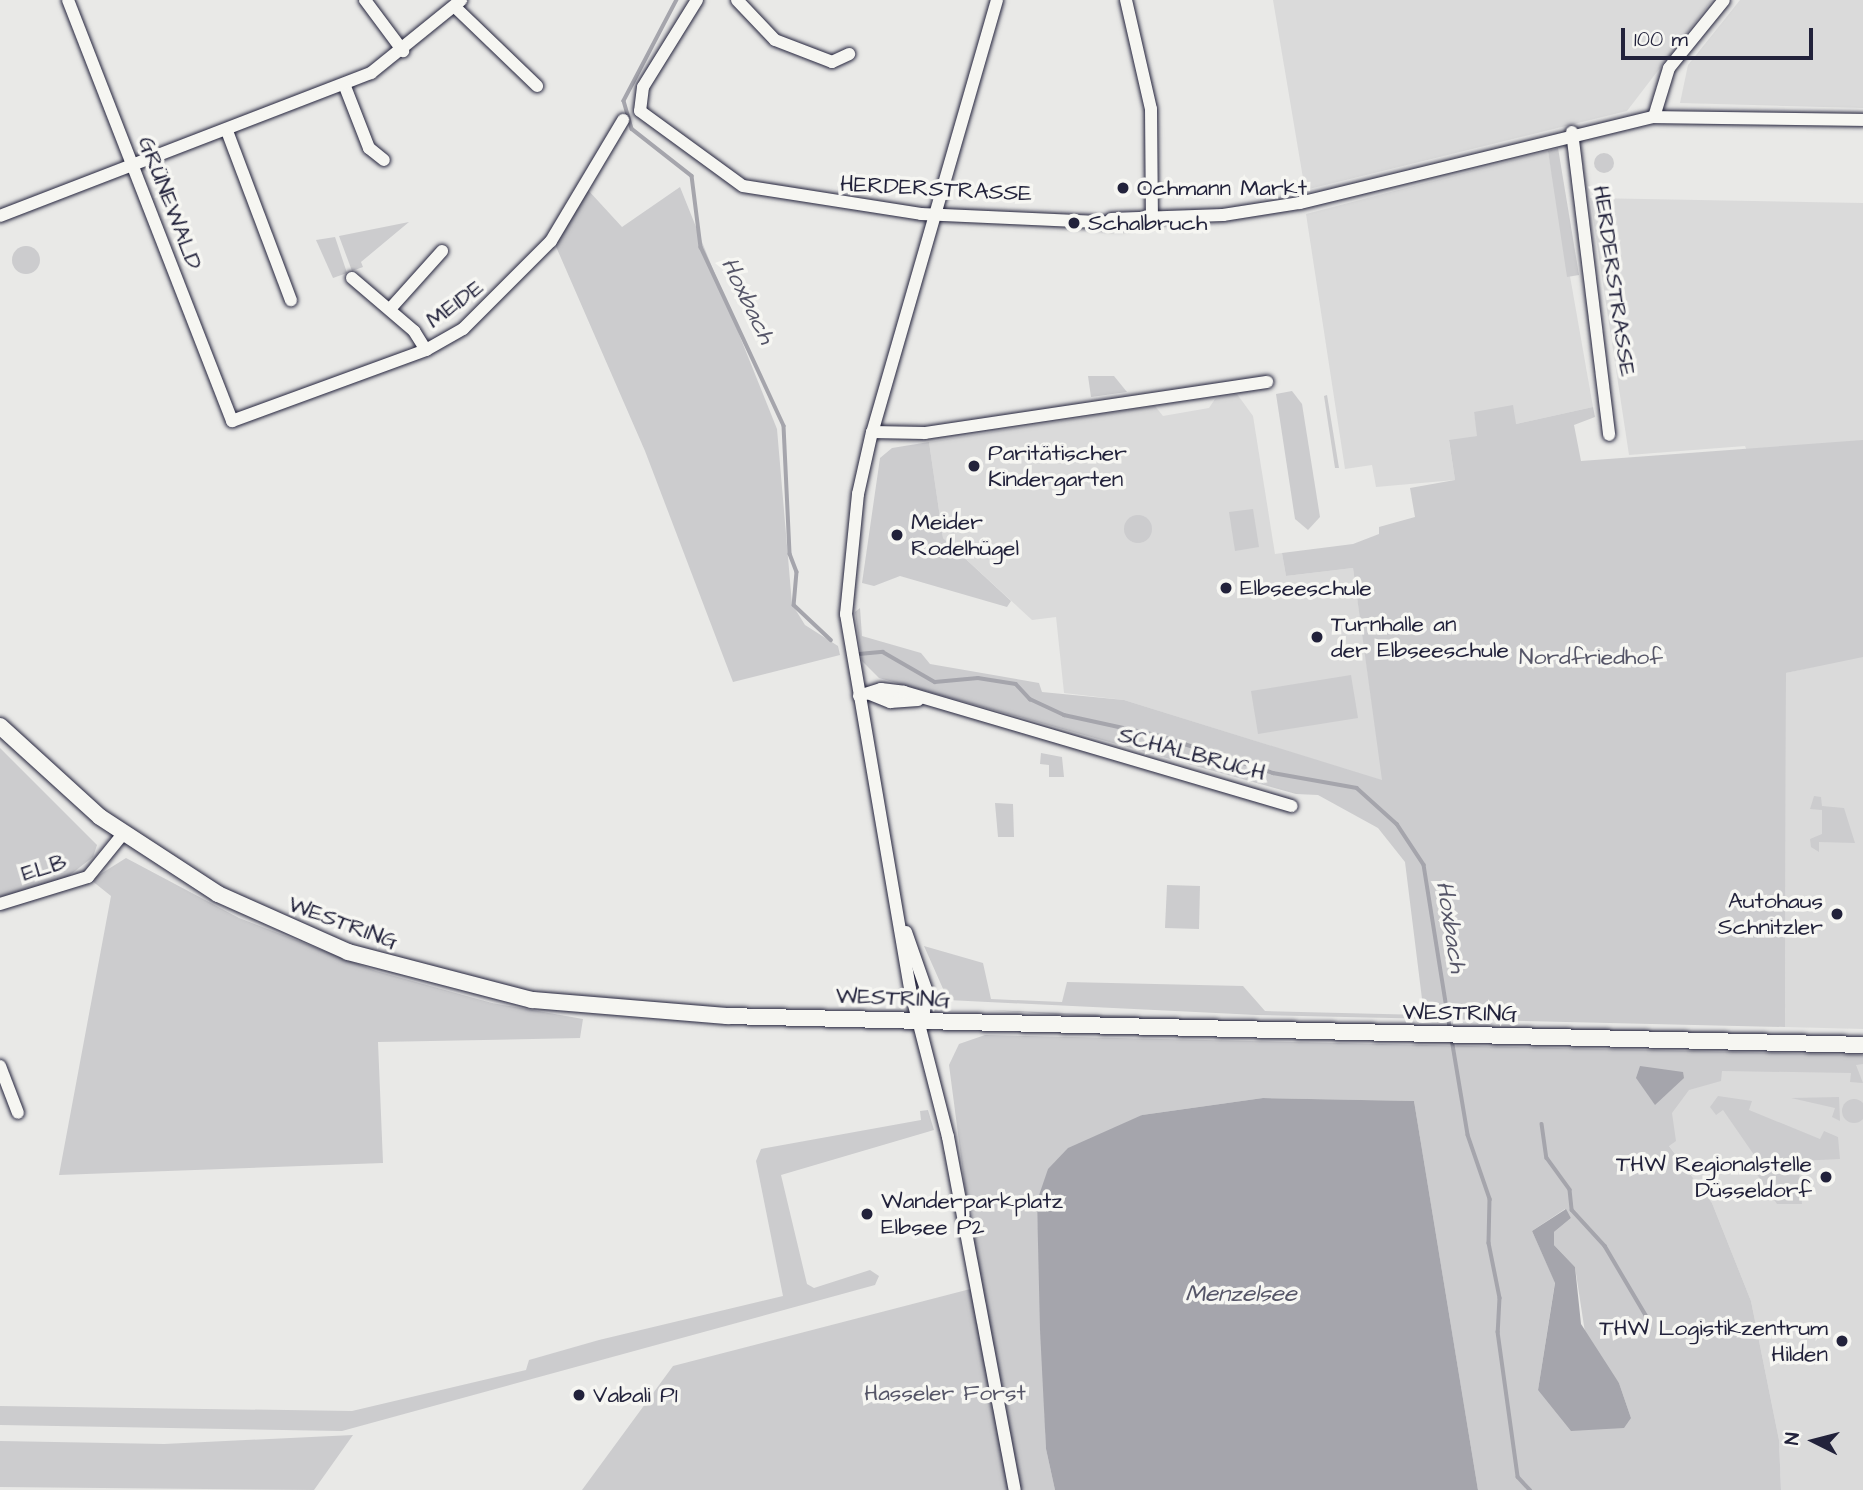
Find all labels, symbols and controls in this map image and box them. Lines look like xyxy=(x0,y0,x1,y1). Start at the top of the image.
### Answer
scale bar xyxy=(1625,14,1818,58)
text: 100 m xyxy=(1634,25,1688,54)
street label: GRÜNEWALD xyxy=(132,132,208,274)
street label: HERDERSTRASSE xyxy=(839,170,1033,208)
place label: Ochmann Markt xyxy=(1137,174,1307,202)
marker: Ochmann Markt xyxy=(1115,180,1131,196)
street label: HERDERSTRASSE xyxy=(1587,184,1641,378)
place label: Schalbruch xyxy=(1088,209,1207,237)
marker: Schalbruch xyxy=(1066,215,1082,231)
water label: Hoxbach xyxy=(714,253,780,349)
street label: MEIDE xyxy=(421,274,489,334)
place label: Paritätischer Kindergarten xyxy=(988,439,1127,493)
marker: Paritätischer Kindergarten xyxy=(966,458,982,474)
place label: Meider Rodelhügel xyxy=(911,508,1019,562)
marker: Meider Rodelhügel xyxy=(889,527,905,543)
place label: Elbseeschule xyxy=(1240,574,1372,602)
marker: Elbseeschule xyxy=(1218,580,1234,596)
place label: Turnhalle an der Elbseeschule xyxy=(1331,610,1509,664)
marker: Turnhalle an der Elbseeschule xyxy=(1309,629,1325,645)
park label: Nordfriedhof xyxy=(1519,643,1663,671)
street label: SCHALBRUCH xyxy=(1115,721,1269,787)
street label: ELB xyxy=(18,848,70,888)
water label: Hoxbach xyxy=(1429,879,1471,975)
place label: Autohaus Schnitzler xyxy=(1718,887,1823,941)
street label: WESTRING xyxy=(284,890,402,956)
marker: Autohaus Schnitzler xyxy=(1829,906,1845,922)
street label: WESTRING xyxy=(835,982,951,1014)
street label: WESTRING xyxy=(1402,998,1518,1028)
place label: THW Regionalstelle Düsseldorf xyxy=(1616,1150,1812,1204)
marker: THW Regionalstelle Düsseldorf xyxy=(1818,1169,1834,1185)
place label: Wanderparkplatz Elbsee P2 xyxy=(881,1187,1063,1241)
marker: Wanderparkplatz Elbsee P2 xyxy=(859,1206,875,1222)
water label: Menzelsee xyxy=(1185,1281,1297,1309)
place label: THW Logistikzentrum Hilden xyxy=(1599,1314,1828,1368)
marker: THW Logistikzentrum Hilden xyxy=(1834,1333,1850,1349)
park label: Hasseler Forst xyxy=(864,1379,1026,1407)
place label: Vabali P1 xyxy=(593,1381,678,1409)
marker: Vabali P1 xyxy=(571,1387,587,1403)
north arrow xyxy=(1779,1406,1849,1476)
text: N xyxy=(1779,1431,1807,1446)

